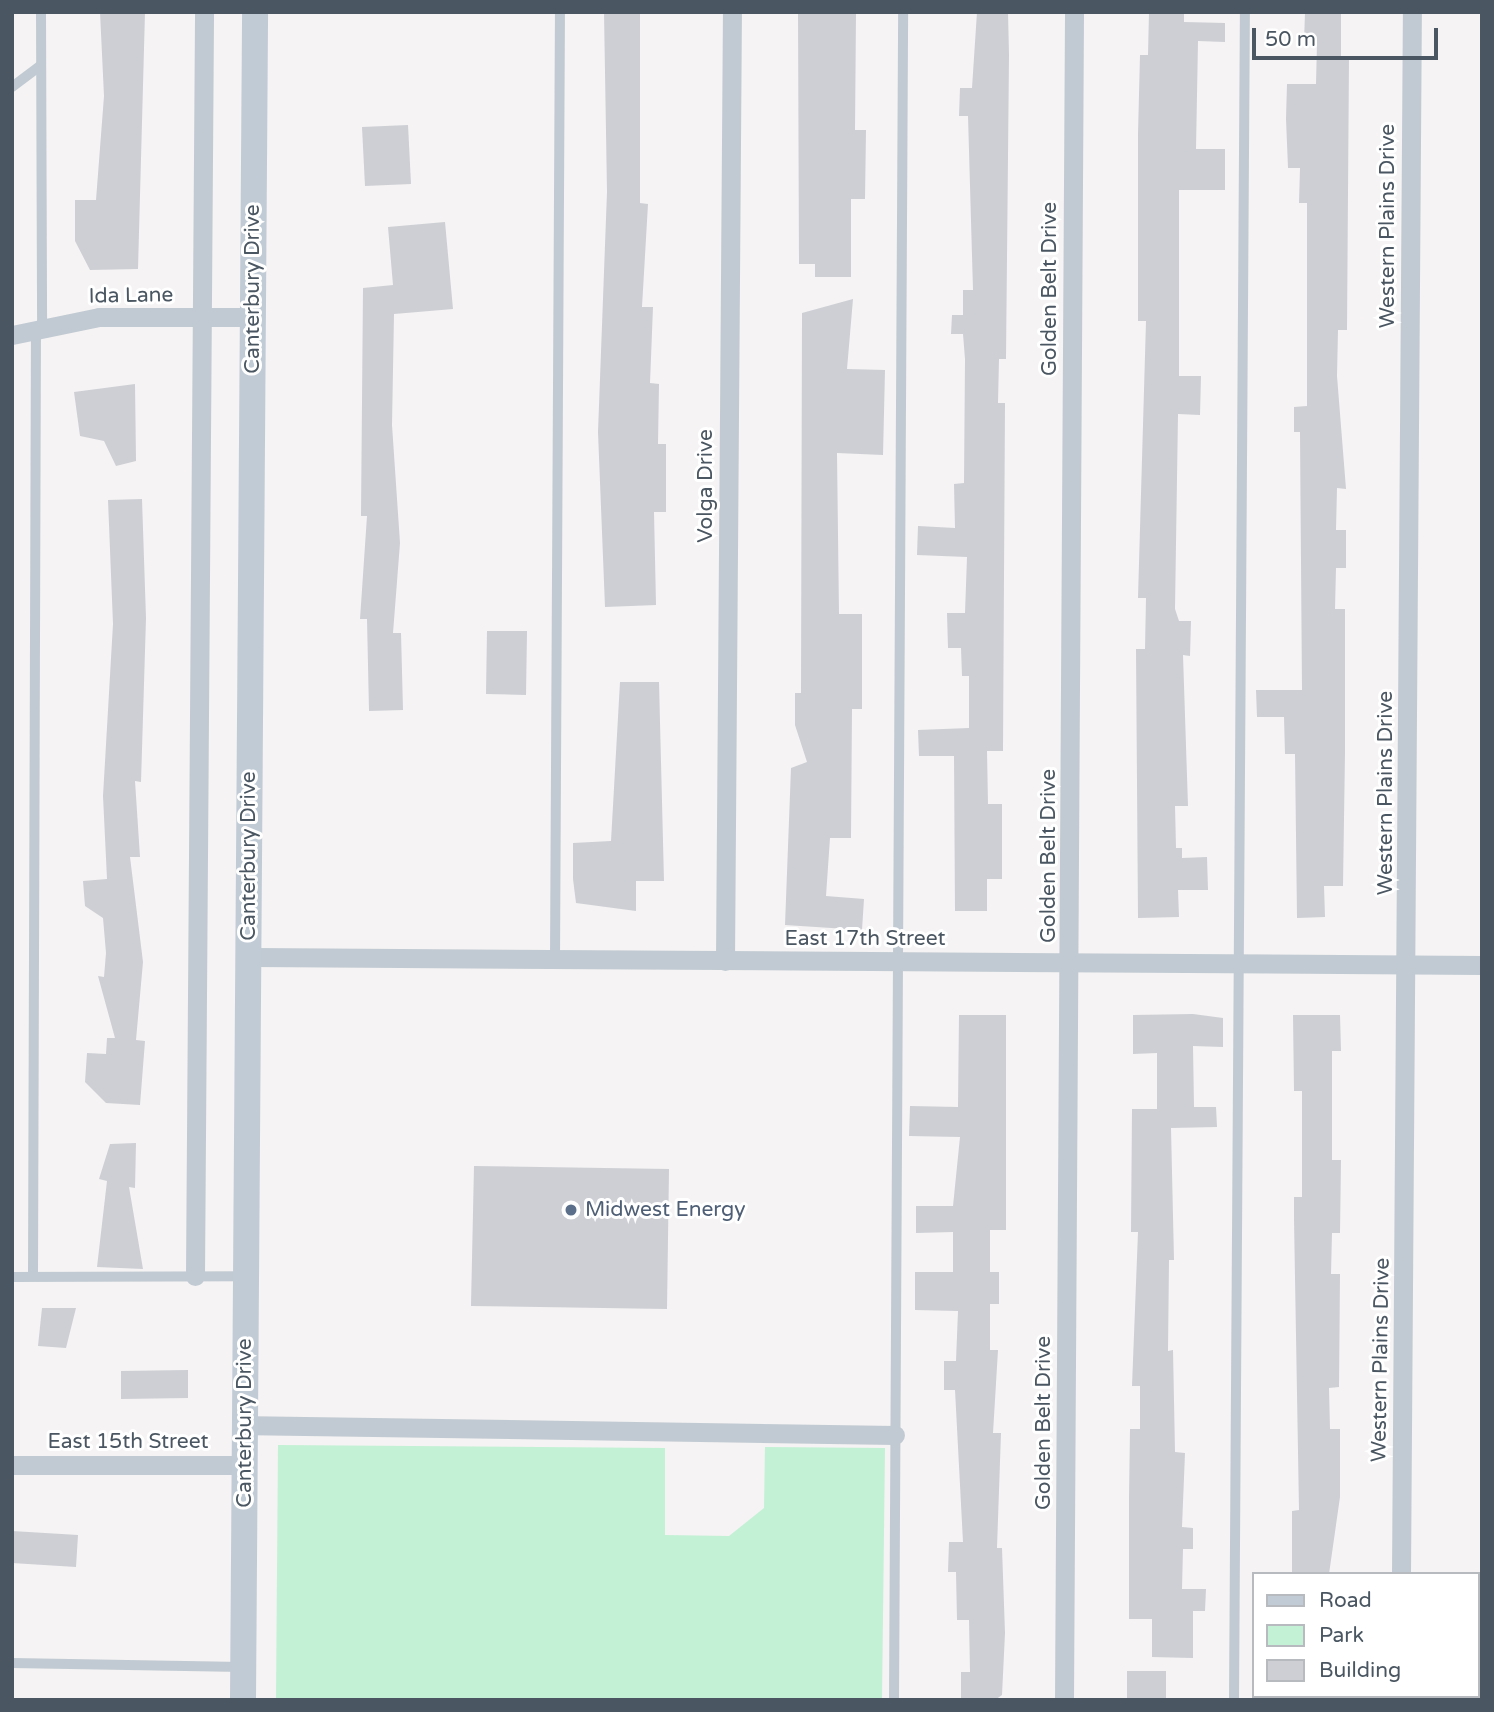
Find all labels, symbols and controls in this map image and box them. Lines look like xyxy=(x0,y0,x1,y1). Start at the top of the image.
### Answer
scale bar xyxy=(1256,14,1442,58)
text: 50 m xyxy=(1265,27,1316,52)
street label: Western Plains Drive xyxy=(1375,124,1401,328)
street label: Golden Belt Drive xyxy=(1037,202,1063,376)
street label: Canterbury Drive xyxy=(240,204,266,374)
street label: Ida Lane xyxy=(88,283,174,309)
street label: Volga Drive xyxy=(693,429,719,543)
street label: Western Plains Drive xyxy=(1373,691,1399,895)
street label: Golden Belt Drive xyxy=(1036,769,1062,943)
street label: Canterbury Drive xyxy=(236,771,262,941)
street label: East 17th Street xyxy=(784,926,946,952)
place label: Midwest Energy xyxy=(585,1197,746,1223)
marker: Midwest Energy xyxy=(563,1202,579,1218)
street label: Western Plains Drive xyxy=(1367,1258,1395,1462)
street label: Golden Belt Drive xyxy=(1031,1336,1057,1510)
street label: Canterbury Drive xyxy=(232,1338,258,1508)
street label: East 15th Street xyxy=(47,1429,209,1455)
legend xyxy=(1252,1572,1480,1698)
text: Road xyxy=(1319,1588,1372,1613)
text: Park xyxy=(1319,1623,1364,1648)
text: Building xyxy=(1319,1658,1401,1683)

